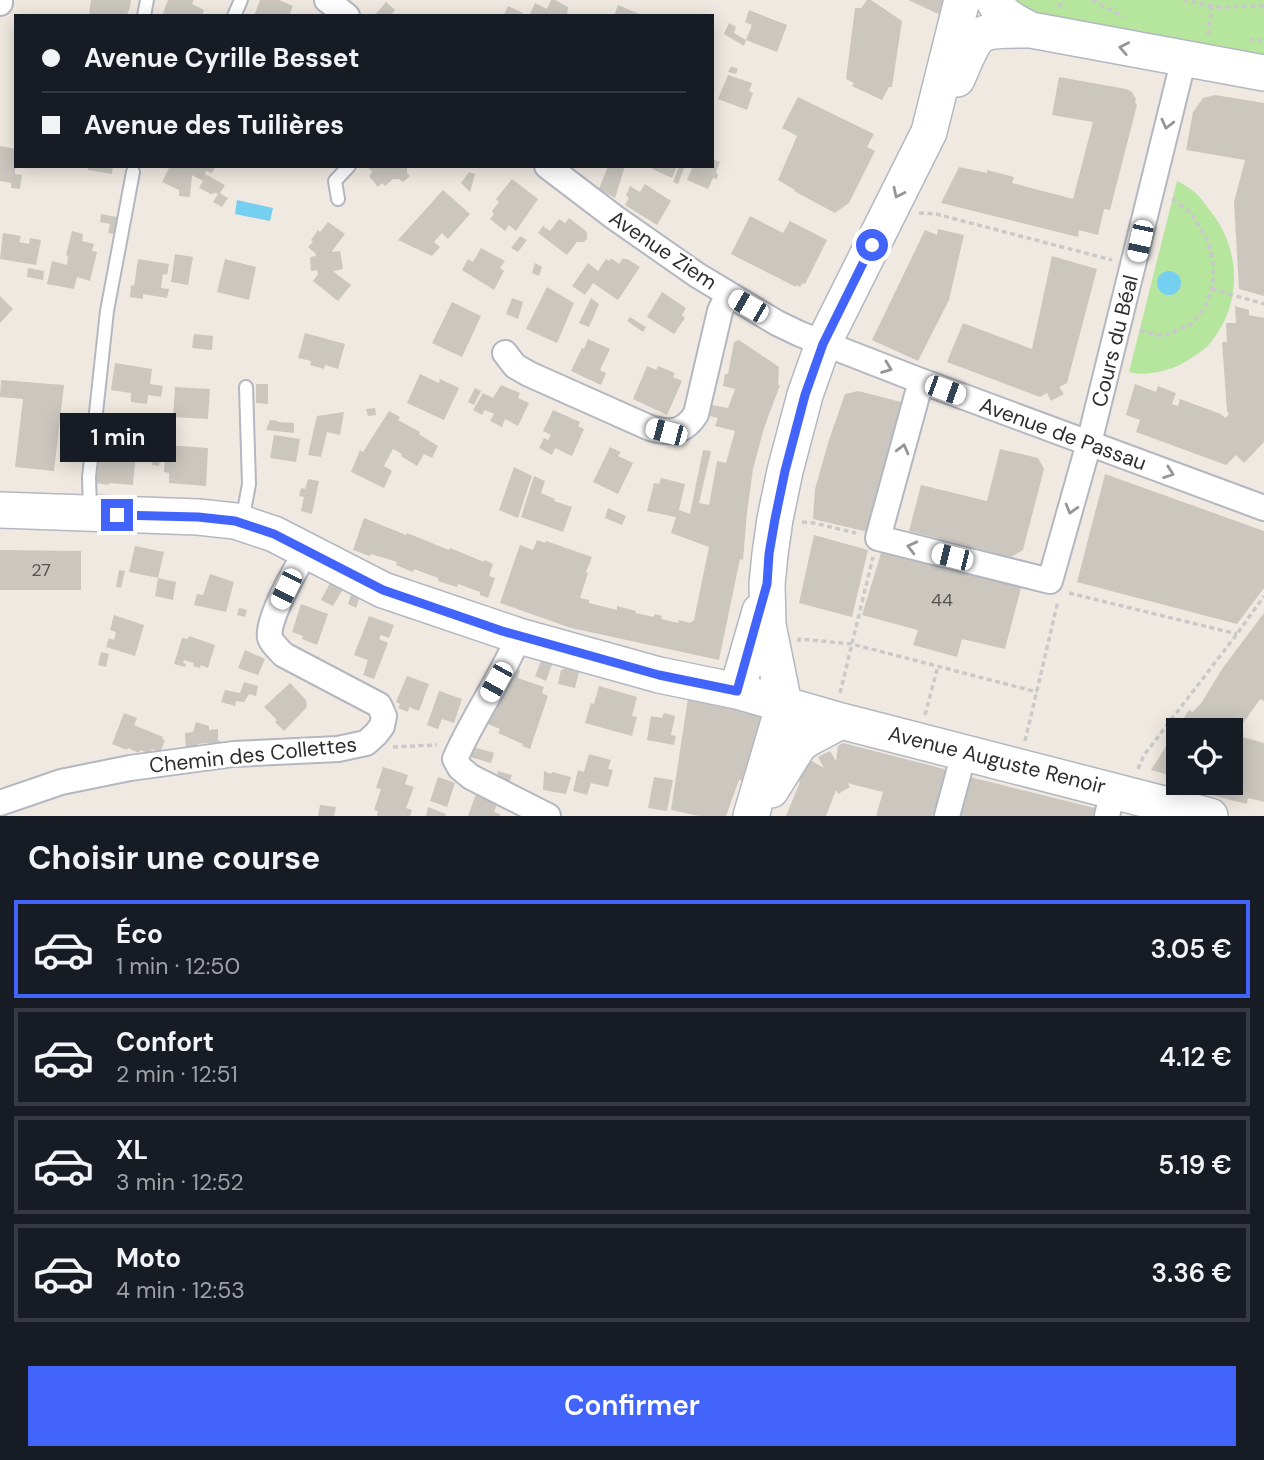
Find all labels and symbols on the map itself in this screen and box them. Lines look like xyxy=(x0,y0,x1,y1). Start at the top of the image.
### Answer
one-way arrow xyxy=(1119,41,1130,56)
one-way arrow xyxy=(1161,118,1175,130)
one-way arrow xyxy=(893,186,907,198)
street label: Avenue Ziem xyxy=(604,204,722,296)
car xyxy=(1126,218,1155,264)
route start xyxy=(856,229,888,261)
street label: Cours du Béal xyxy=(1085,272,1145,410)
car xyxy=(725,286,772,326)
one-way arrow xyxy=(880,360,892,374)
car xyxy=(922,373,969,407)
street label: Avenue de Passau xyxy=(976,391,1150,477)
callout: 1 min xyxy=(59,414,175,462)
car xyxy=(643,416,690,448)
one-way arrow xyxy=(894,443,909,455)
one-way arrow xyxy=(1162,464,1174,478)
route end xyxy=(101,499,133,531)
one-way arrow xyxy=(1064,503,1079,515)
one-way arrow xyxy=(906,541,918,555)
car xyxy=(930,542,975,572)
house number: 27 xyxy=(31,558,51,582)
car xyxy=(268,566,305,612)
house number: 44 xyxy=(931,588,953,612)
car xyxy=(477,659,516,705)
street label: Avenue Auguste Renoir xyxy=(885,719,1109,801)
street label: Chemin des Collettes xyxy=(148,730,358,780)

